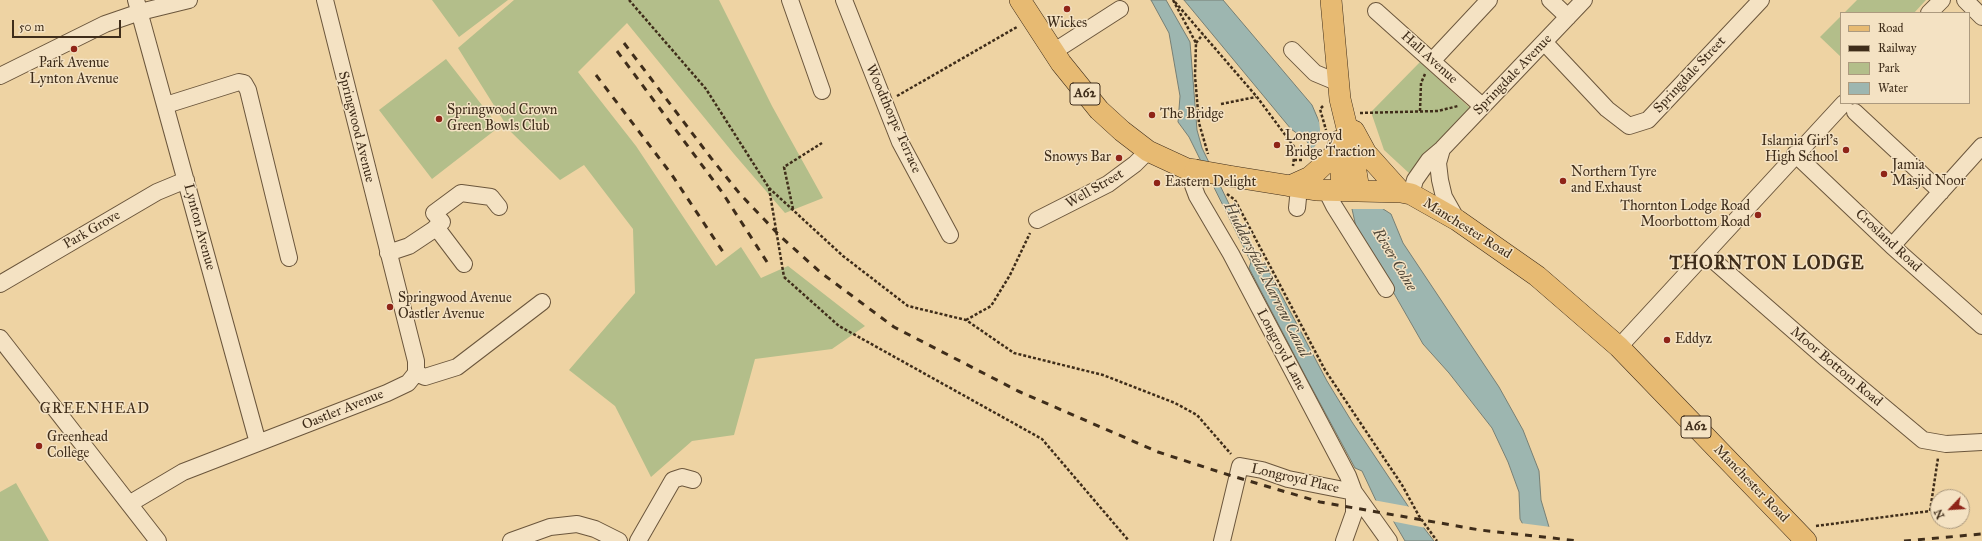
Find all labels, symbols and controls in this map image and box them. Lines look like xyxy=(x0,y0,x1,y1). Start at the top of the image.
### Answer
marker: Wickes xyxy=(1062,4,1072,14)
scale bar xyxy=(14,12,123,38)
legend xyxy=(1840,12,1970,104)
place label: Wickes xyxy=(1047,16,1087,32)
text: 50 m xyxy=(19,20,44,34)
text: Road xyxy=(1878,21,1904,35)
street label: Hall Avenue xyxy=(1397,28,1461,88)
street label: Springdale Avenue xyxy=(1470,31,1556,119)
street label: Springdale Street xyxy=(1650,33,1730,117)
text: Railway xyxy=(1878,41,1916,55)
marker: Park Avenue Lynton Avenue xyxy=(69,44,79,54)
place label: Park Avenue Lynton Avenue xyxy=(30,56,118,88)
text: Park xyxy=(1878,61,1900,75)
street label: Woodthorpe Terrace xyxy=(861,62,925,176)
street label: Springwood Avenue xyxy=(334,70,378,184)
text: Water xyxy=(1878,81,1908,95)
road number: A62 xyxy=(1070,83,1100,105)
place label: Springwood Crown Green Bowls Club xyxy=(447,103,557,136)
place label: The Bridge xyxy=(1160,107,1224,123)
marker: The Bridge xyxy=(1147,110,1157,120)
marker: Springwood Crown Green Bowls Club xyxy=(434,114,444,124)
place label: Longroyd Bridge Traction xyxy=(1285,129,1375,162)
place label: Islamia Girl's High School xyxy=(1761,134,1838,166)
marker: Longroyd Bridge Traction xyxy=(1272,140,1282,150)
marker: Islamia Girl's High School xyxy=(1841,145,1851,155)
place label: Snowys Bar xyxy=(1044,150,1111,166)
marker: Snowys Bar xyxy=(1114,153,1124,163)
place label: Jamia Masjid Noor xyxy=(1892,158,1966,190)
place label: Northern Tyre and Exhaust xyxy=(1571,165,1657,198)
street label: Well Street xyxy=(1063,166,1127,212)
marker: Jamia Masjid Noor xyxy=(1879,169,1889,179)
place label: Eastern Delight xyxy=(1165,175,1256,191)
marker: Northern Tyre and Exhaust xyxy=(1558,176,1568,186)
marker: Eastern Delight xyxy=(1152,178,1162,188)
street label: Lynton Avenue xyxy=(179,182,219,272)
street label: Manchester Road xyxy=(1420,195,1514,263)
place label: Thornton Lodge Road Moorbottom Road xyxy=(1620,199,1750,232)
water label: Huddersfield Narrow Canal xyxy=(1219,200,1313,360)
street label: Crosland Road xyxy=(1852,206,1924,276)
street label: Park Grove xyxy=(60,207,124,253)
marker: Thornton Lodge Road Moorbottom Road xyxy=(1753,210,1763,220)
water label: River Colne xyxy=(1368,225,1420,295)
district label: THORNTON LODGE xyxy=(1669,254,1865,276)
place label: Springwood Avenue Oastler Avenue xyxy=(398,291,512,324)
marker: Springwood Avenue Oastler Avenue xyxy=(385,302,395,312)
street label: Longroyd Lane xyxy=(1252,306,1310,394)
street label: Moor Bottom Road xyxy=(1787,324,1885,410)
place label: Eddyz xyxy=(1675,332,1712,348)
marker: Eddyz xyxy=(1662,335,1672,345)
street label: Oastler Avenue xyxy=(300,386,386,434)
district label: GREENHEAD xyxy=(40,400,150,418)
road number: A62 xyxy=(1681,416,1711,438)
place label: Greenhead College xyxy=(47,430,108,462)
marker: Greenhead College xyxy=(34,441,44,451)
street label: Manchester Road xyxy=(1710,442,1792,526)
street label: Longroyd Place xyxy=(1249,461,1341,497)
north arrow xyxy=(1930,489,1970,529)
text: N xyxy=(1932,507,1947,521)

